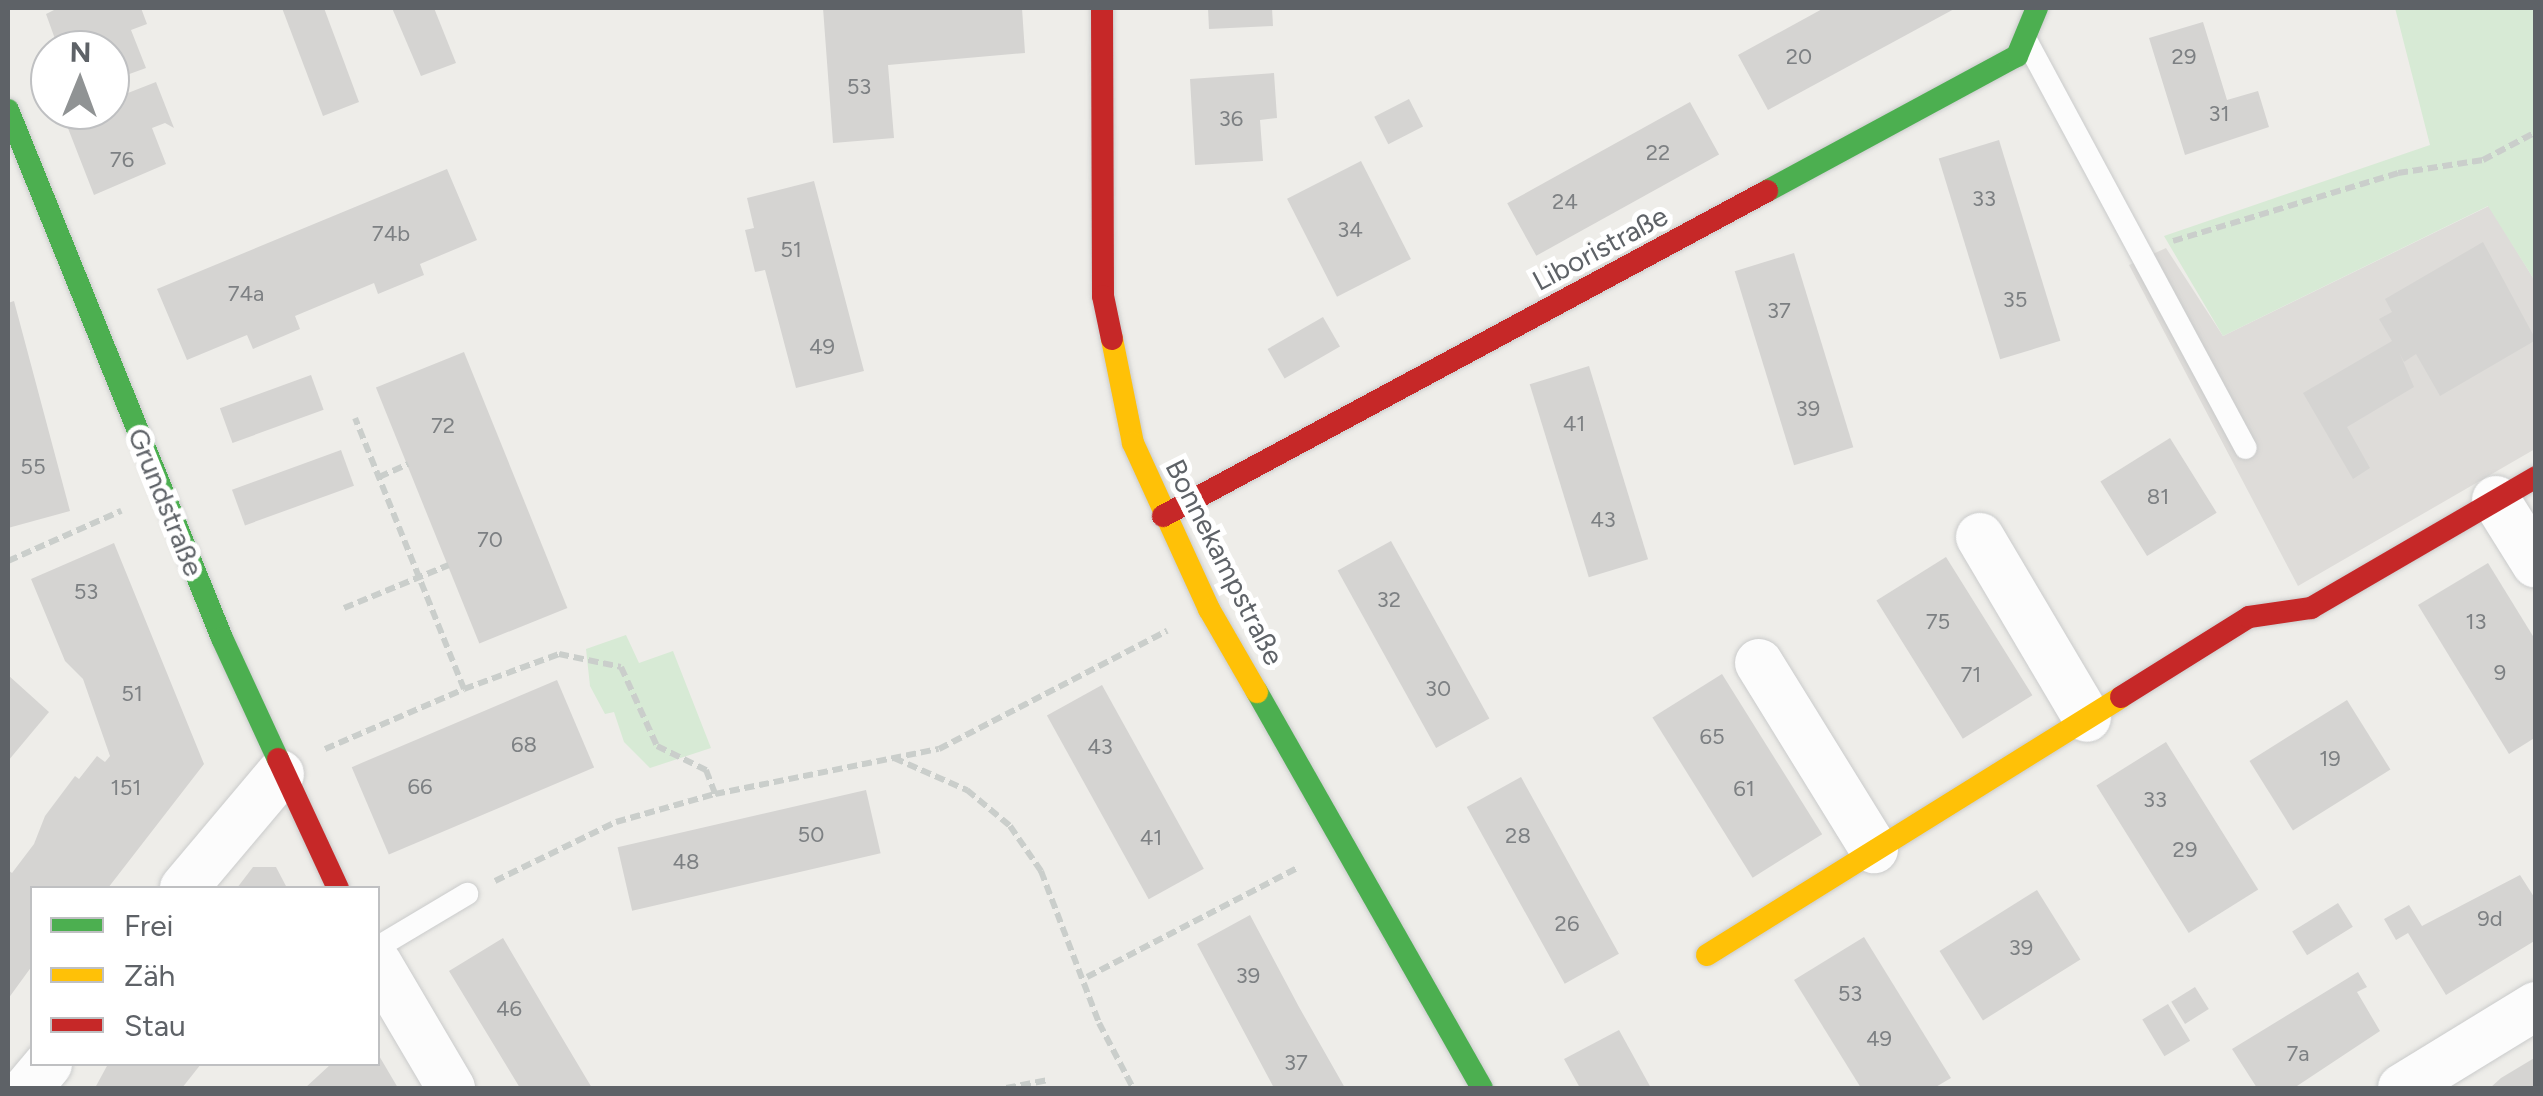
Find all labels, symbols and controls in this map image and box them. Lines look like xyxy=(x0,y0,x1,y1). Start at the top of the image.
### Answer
north arrow xyxy=(30,30,130,130)
text: N xyxy=(69,35,92,69)
house number: 20 xyxy=(1786,44,1812,70)
house number: 29 xyxy=(2172,44,2196,70)
house number: 53 xyxy=(847,74,871,100)
house number: 31 xyxy=(2208,101,2230,127)
house number: 36 xyxy=(1219,106,1243,132)
house number: 22 xyxy=(1646,140,1670,166)
house number: 76 xyxy=(110,147,134,173)
house number: 33 xyxy=(1972,186,1996,212)
house number: 24 xyxy=(1552,189,1578,215)
street label: Liboristraße xyxy=(1527,198,1673,298)
house number: 34 xyxy=(1337,217,1363,243)
house number: 74b xyxy=(372,221,410,247)
house number: 51 xyxy=(780,237,802,263)
house number: 74a xyxy=(228,281,264,307)
house number: 35 xyxy=(2003,287,2027,313)
house number: 37 xyxy=(1767,298,1791,324)
house number: 49 xyxy=(809,334,835,360)
house number: 39 xyxy=(1796,396,1820,422)
house number: 41 xyxy=(1563,411,1585,437)
house number: 72 xyxy=(431,413,455,439)
street label: Grundstraße xyxy=(121,423,211,581)
house number: 55 xyxy=(20,454,46,480)
street label: Bonnekampstraße xyxy=(1159,454,1291,670)
house number: 81 xyxy=(2147,484,2169,510)
house number: 43 xyxy=(1590,507,1616,533)
house number: 70 xyxy=(477,527,503,553)
house number: 53 xyxy=(74,579,98,605)
house number: 32 xyxy=(1377,587,1401,613)
house number: 75 xyxy=(1926,609,1950,635)
house number: 13 xyxy=(2465,609,2487,635)
house number: 9 xyxy=(2494,660,2506,686)
house number: 71 xyxy=(1961,662,1981,688)
house number: 30 xyxy=(1425,676,1451,702)
house number: 51 xyxy=(121,681,143,707)
house number: 65 xyxy=(1699,724,1725,750)
house number: 68 xyxy=(511,732,537,758)
house number: 43 xyxy=(1087,734,1113,760)
house number: 19 xyxy=(2319,746,2341,772)
house number: 66 xyxy=(408,774,432,800)
house number: 151 xyxy=(111,775,141,801)
house number: 61 xyxy=(1733,776,1755,802)
house number: 33 xyxy=(2143,787,2167,813)
house number: 50 xyxy=(798,822,824,848)
house number: 28 xyxy=(1505,823,1531,849)
house number: 41 xyxy=(1140,825,1162,851)
house number: 29 xyxy=(2173,837,2197,863)
house number: 48 xyxy=(672,849,700,875)
legend xyxy=(30,886,380,1066)
house number: 9d xyxy=(2477,906,2503,932)
text: Frei xyxy=(124,907,173,944)
house number: 26 xyxy=(1555,911,1579,937)
house number: 39 xyxy=(2009,935,2033,961)
text: Zäh xyxy=(124,957,175,994)
house number: 39 xyxy=(1236,963,1260,989)
house number: 53 xyxy=(1838,981,1862,1007)
house number: 46 xyxy=(496,996,522,1022)
text: Stau xyxy=(124,1007,186,1044)
house number: 49 xyxy=(1866,1026,1892,1052)
house number: 7a xyxy=(2286,1041,2310,1067)
house number: 37 xyxy=(1284,1050,1308,1076)

